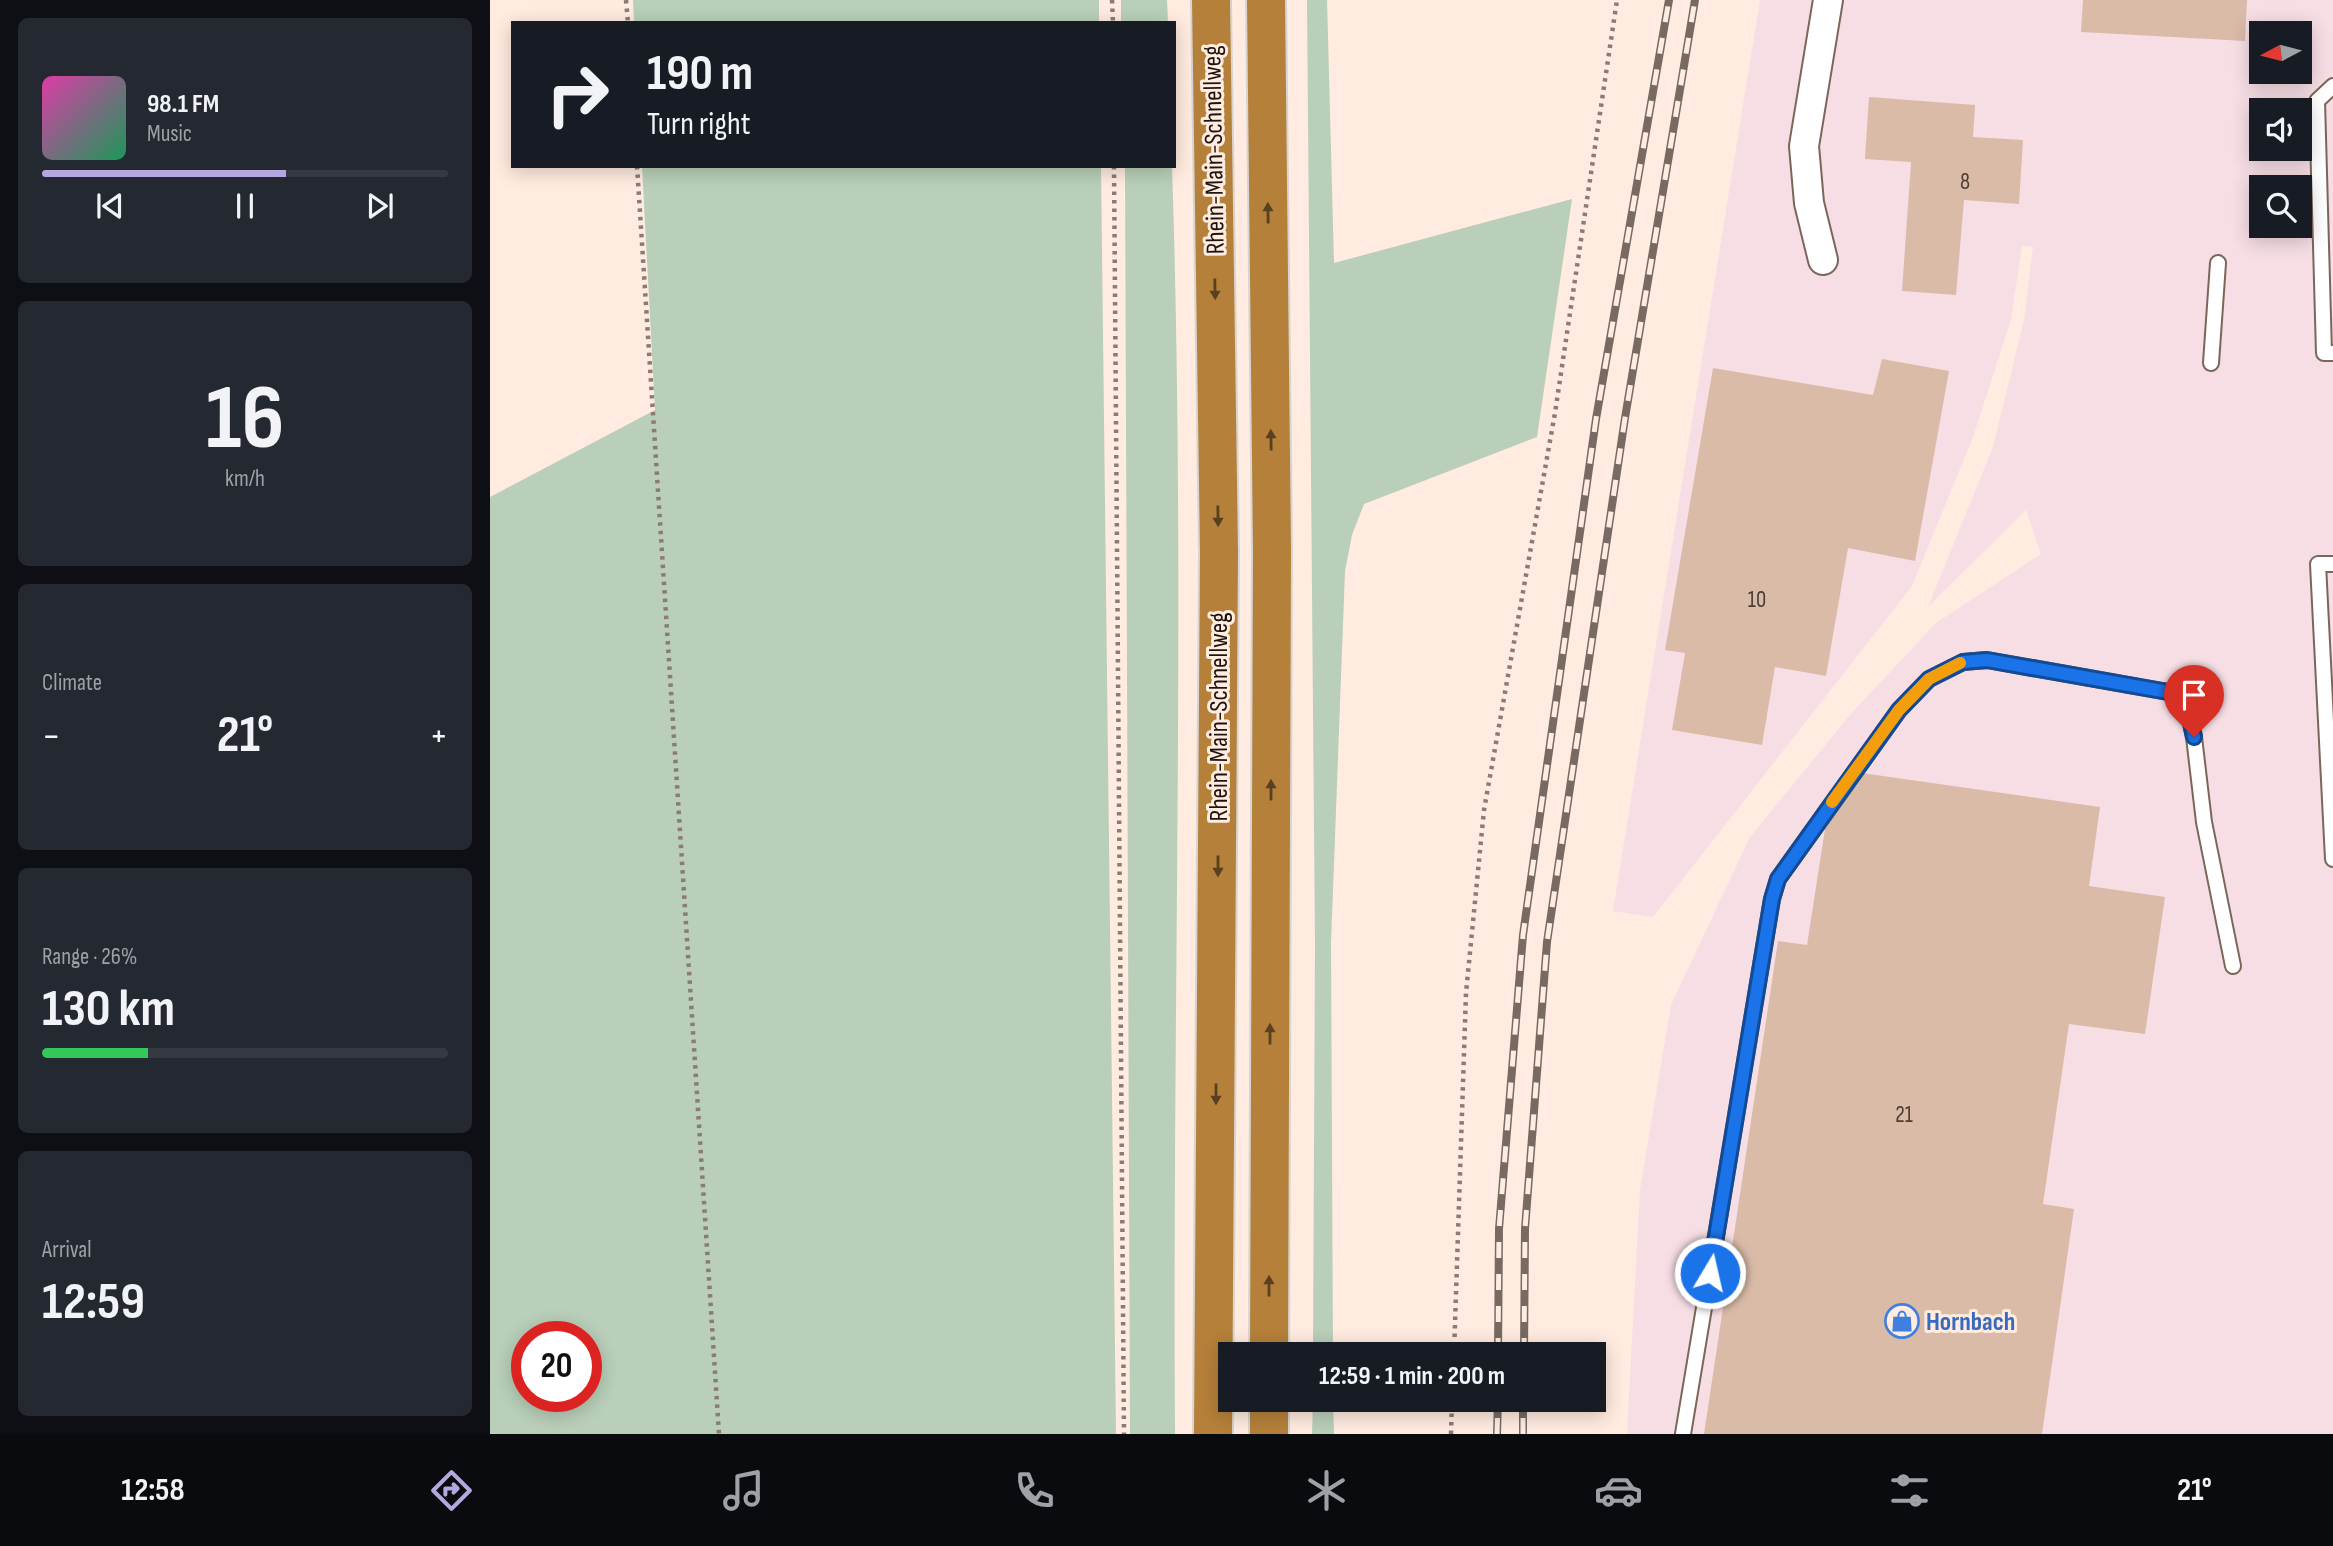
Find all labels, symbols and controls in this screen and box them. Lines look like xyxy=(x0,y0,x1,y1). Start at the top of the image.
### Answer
north arrow xyxy=(2249,21,2312,84)
map controls xyxy=(2249,21,2312,238)
text: 190 m xyxy=(647,45,753,104)
street label: Rhein-Main-Schnellweg xyxy=(1197,45,1232,255)
icon: right xyxy=(532,49,623,140)
text: 98.1 FM xyxy=(147,89,219,120)
button: sound xyxy=(2249,98,2312,161)
text: Turn right xyxy=(647,105,751,144)
text: Music xyxy=(147,120,192,148)
house number: 8 xyxy=(1960,168,1970,196)
button: search xyxy=(2249,175,2312,238)
icon: previous xyxy=(91,187,129,225)
icon: pause xyxy=(226,187,264,225)
icon: next xyxy=(361,187,399,225)
one-way arrow xyxy=(1262,201,1274,223)
one-way arrow xyxy=(1209,278,1221,300)
text: 16 xyxy=(206,365,284,474)
one-way arrow xyxy=(1265,429,1277,451)
text: km/h xyxy=(225,465,265,493)
one-way arrow xyxy=(1212,505,1224,527)
house number: 10 xyxy=(1748,586,1766,614)
street label: Rhein-Main-Schnellweg xyxy=(1204,612,1235,822)
pin xyxy=(2164,665,2224,737)
text: Climate xyxy=(42,669,102,697)
icon: arrive xyxy=(2175,676,2213,714)
text: 21° xyxy=(217,704,273,767)
text: − xyxy=(42,714,61,759)
text: + xyxy=(429,714,448,759)
one-way arrow xyxy=(1265,779,1276,801)
one-way arrow xyxy=(1212,855,1223,877)
text: Range · 26% xyxy=(42,943,137,971)
text: 130 km xyxy=(42,978,175,1041)
one-way arrow xyxy=(1264,1023,1276,1045)
one-way arrow xyxy=(1210,1083,1222,1105)
house number: 21 xyxy=(1895,1101,1913,1129)
text: Arrival xyxy=(42,1236,91,1264)
position arrow xyxy=(1673,1236,1747,1310)
text: 12:59 xyxy=(42,1271,145,1334)
one-way arrow xyxy=(1263,1275,1275,1297)
shop icon: Hornbach xyxy=(1883,1302,1921,1340)
place label: Hornbach xyxy=(1926,1307,2015,1338)
speed limit sign: 20 xyxy=(511,1321,602,1412)
text: 12:59 · 1 min · 200 m xyxy=(1319,1361,1505,1392)
icon: directions xyxy=(427,1466,476,1515)
icon: music xyxy=(719,1466,768,1515)
icon: phone xyxy=(1010,1466,1059,1515)
icon: climate xyxy=(1302,1466,1351,1515)
icon: car xyxy=(1594,1466,1643,1515)
icon: filters xyxy=(1885,1466,1934,1515)
text: 12:58 xyxy=(121,1471,185,1510)
text: 21° xyxy=(2177,1471,2212,1510)

